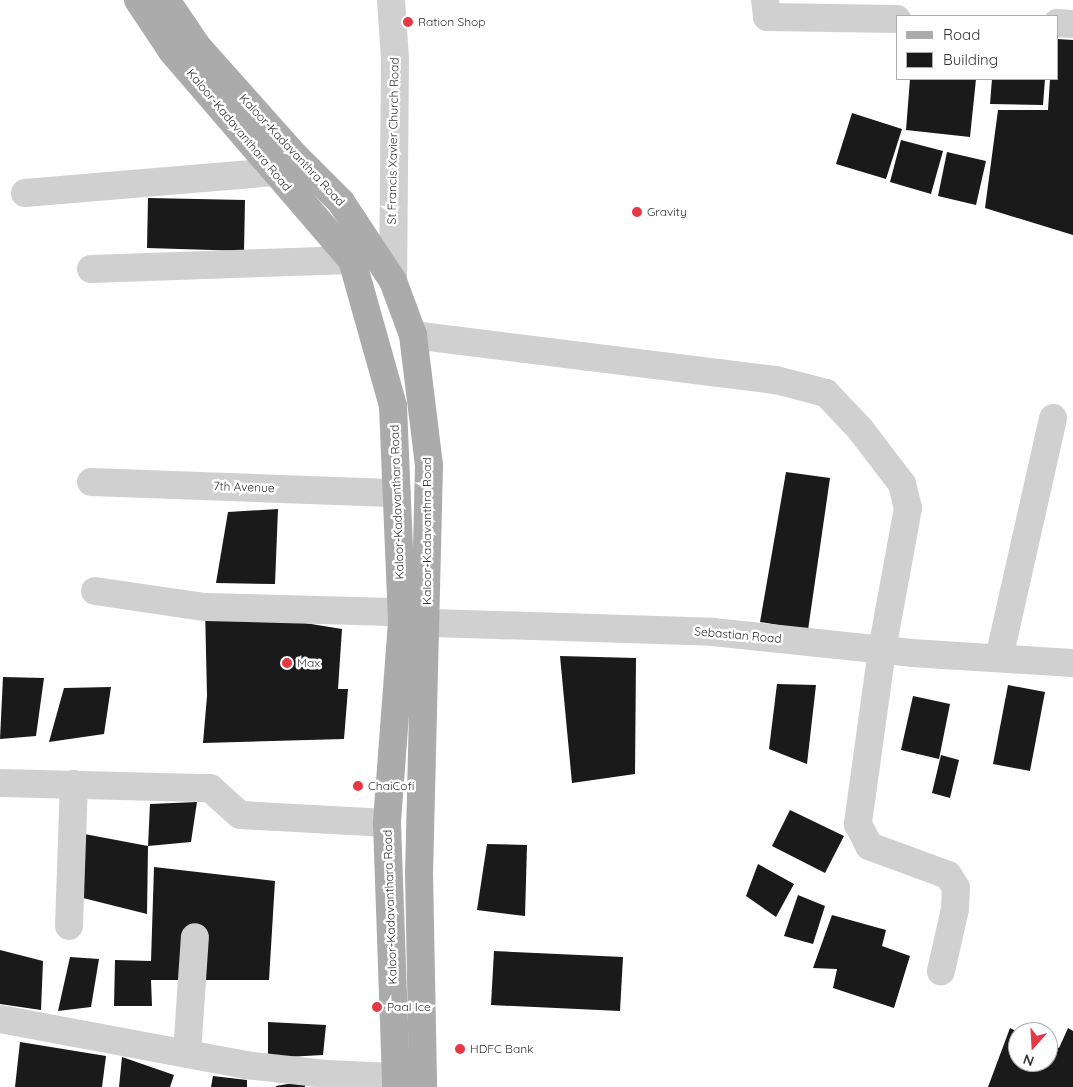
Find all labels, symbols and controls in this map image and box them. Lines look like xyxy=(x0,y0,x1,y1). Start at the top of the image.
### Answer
place label: Ration Shop xyxy=(418,15,486,29)
legend xyxy=(896,15,1058,80)
marker: Ration Shop xyxy=(402,16,414,28)
text: Road xyxy=(943,25,980,44)
text: Building xyxy=(943,50,998,69)
street label: St Francis Xavier Church Road xyxy=(384,57,402,225)
street label: Kaloor-Kadavanthara Road xyxy=(184,66,294,194)
street label: Kaloor-Kadavanthra Road xyxy=(236,91,348,209)
place label: Gravity xyxy=(647,205,687,219)
marker: Gravity xyxy=(631,206,643,218)
street label: Kaloor-Kadavanthara Road xyxy=(387,424,407,580)
street label: Kaloor-Kadavanthra Road xyxy=(420,457,434,605)
street label: 7th Avenue xyxy=(213,479,275,495)
street label: Sebastian Road xyxy=(694,624,782,646)
place label: Max xyxy=(297,656,320,670)
marker: Max xyxy=(281,657,293,669)
place label: ChaiCofi xyxy=(368,779,414,793)
marker: ChaiCofi xyxy=(352,780,364,792)
street label: Kaloor-Kadavanthara Road xyxy=(380,829,400,985)
place label: Paal Ice xyxy=(387,1000,431,1014)
marker: Paal Ice xyxy=(371,1001,383,1013)
north arrow xyxy=(1008,1022,1058,1072)
place label: HDFC Bank xyxy=(470,1042,534,1056)
marker: HDFC Bank xyxy=(454,1043,466,1055)
text: N xyxy=(1021,1050,1036,1070)

